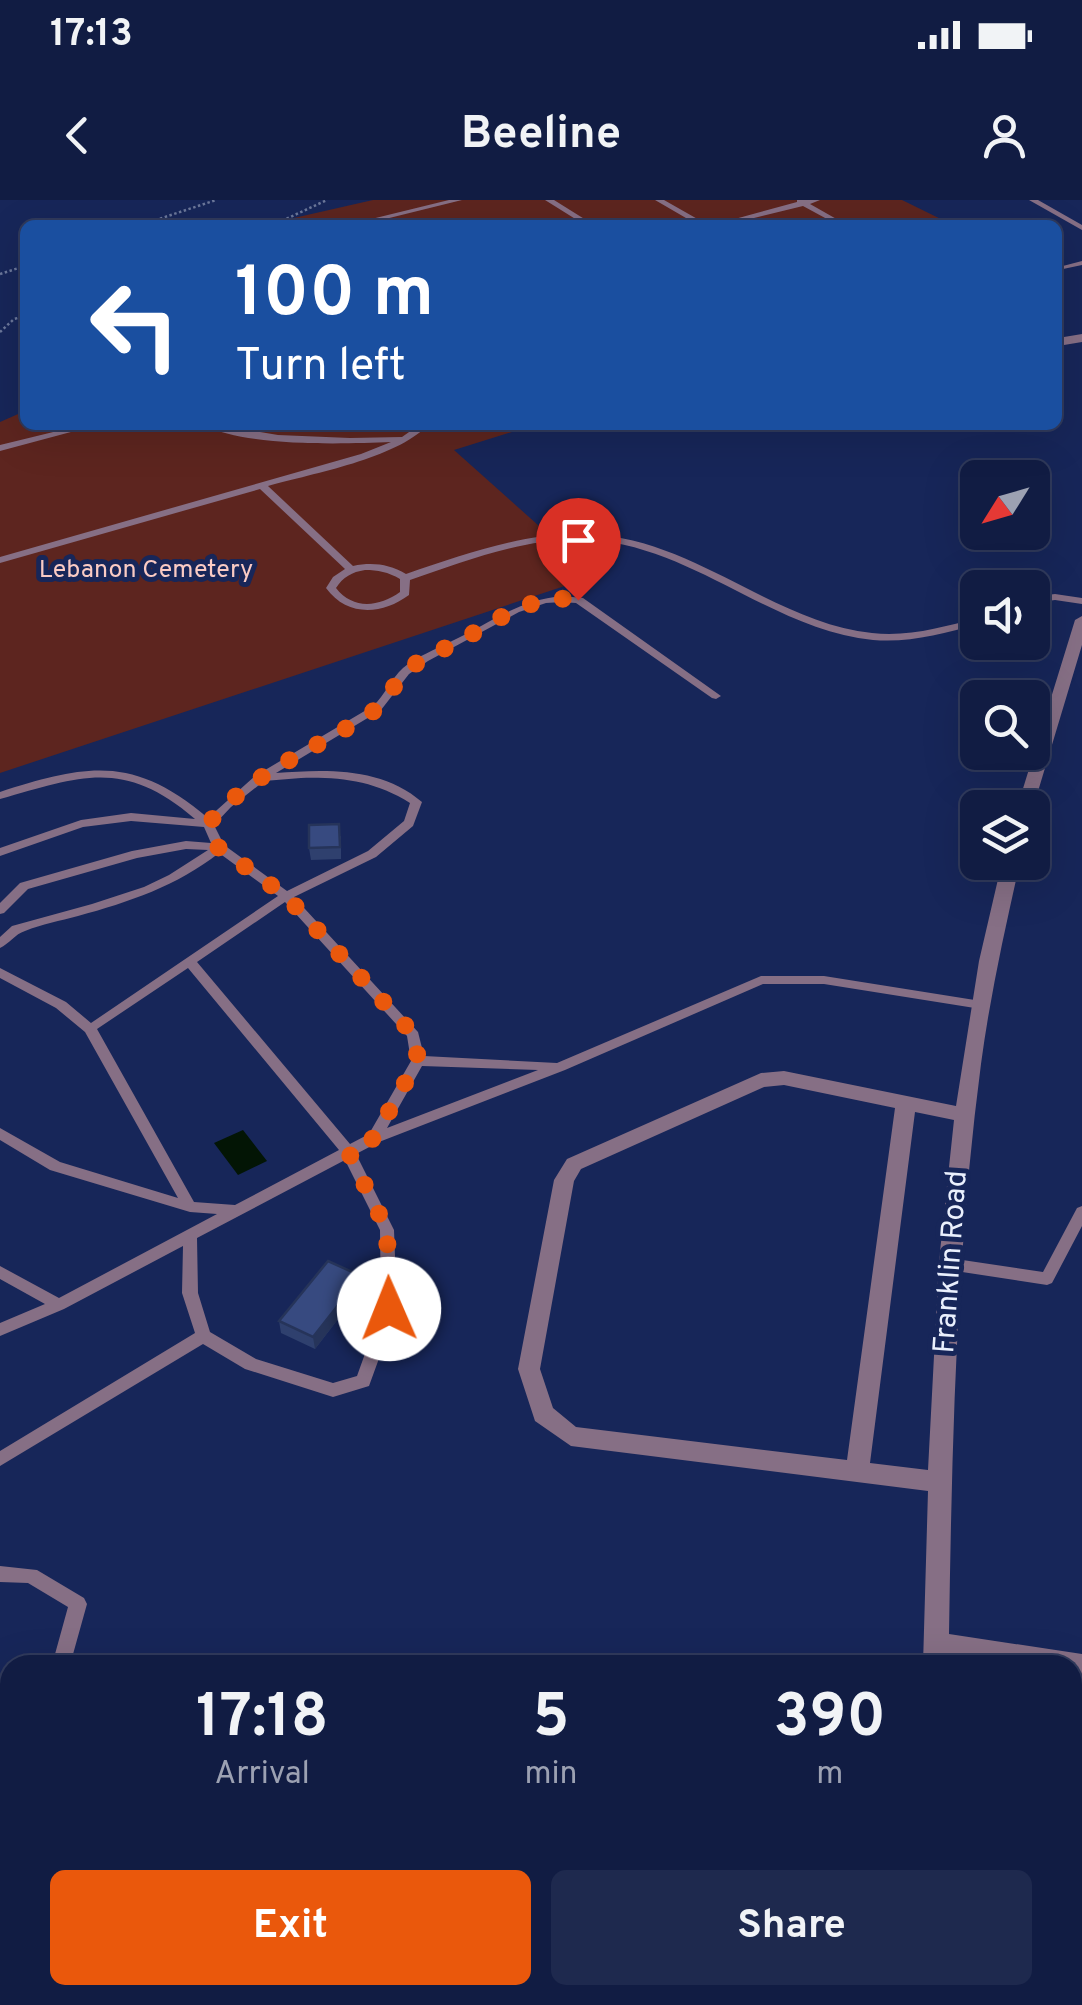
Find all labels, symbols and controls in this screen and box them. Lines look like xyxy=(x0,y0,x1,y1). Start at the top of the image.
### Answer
text: 17:13 xyxy=(50,11,133,60)
text: Beeline xyxy=(461,107,621,164)
icon: back xyxy=(50,108,105,163)
icon: person xyxy=(977,108,1032,163)
text: 100 m xyxy=(235,252,434,341)
icon: left xyxy=(70,260,200,390)
text: Turn left xyxy=(235,339,406,396)
north arrow xyxy=(960,460,1050,550)
map controls xyxy=(960,460,1050,880)
pin xyxy=(536,498,621,601)
icon: arrive xyxy=(551,513,606,568)
park label: Lebanon Cemetery xyxy=(39,555,253,587)
button: sound xyxy=(960,570,1050,660)
button: search xyxy=(960,680,1050,770)
button: layers xyxy=(960,790,1050,880)
street label: Franklin Road xyxy=(927,1169,977,1355)
position arrow xyxy=(337,1257,441,1361)
text: 17:18 xyxy=(196,1682,328,1758)
text: 5 xyxy=(533,1682,569,1758)
text: 390 xyxy=(774,1682,886,1758)
text: Arrival xyxy=(214,1755,310,1795)
text: min xyxy=(524,1755,578,1795)
text: m xyxy=(816,1755,843,1795)
button: Exit xyxy=(50,1870,531,1985)
button: Share xyxy=(551,1870,1032,1985)

